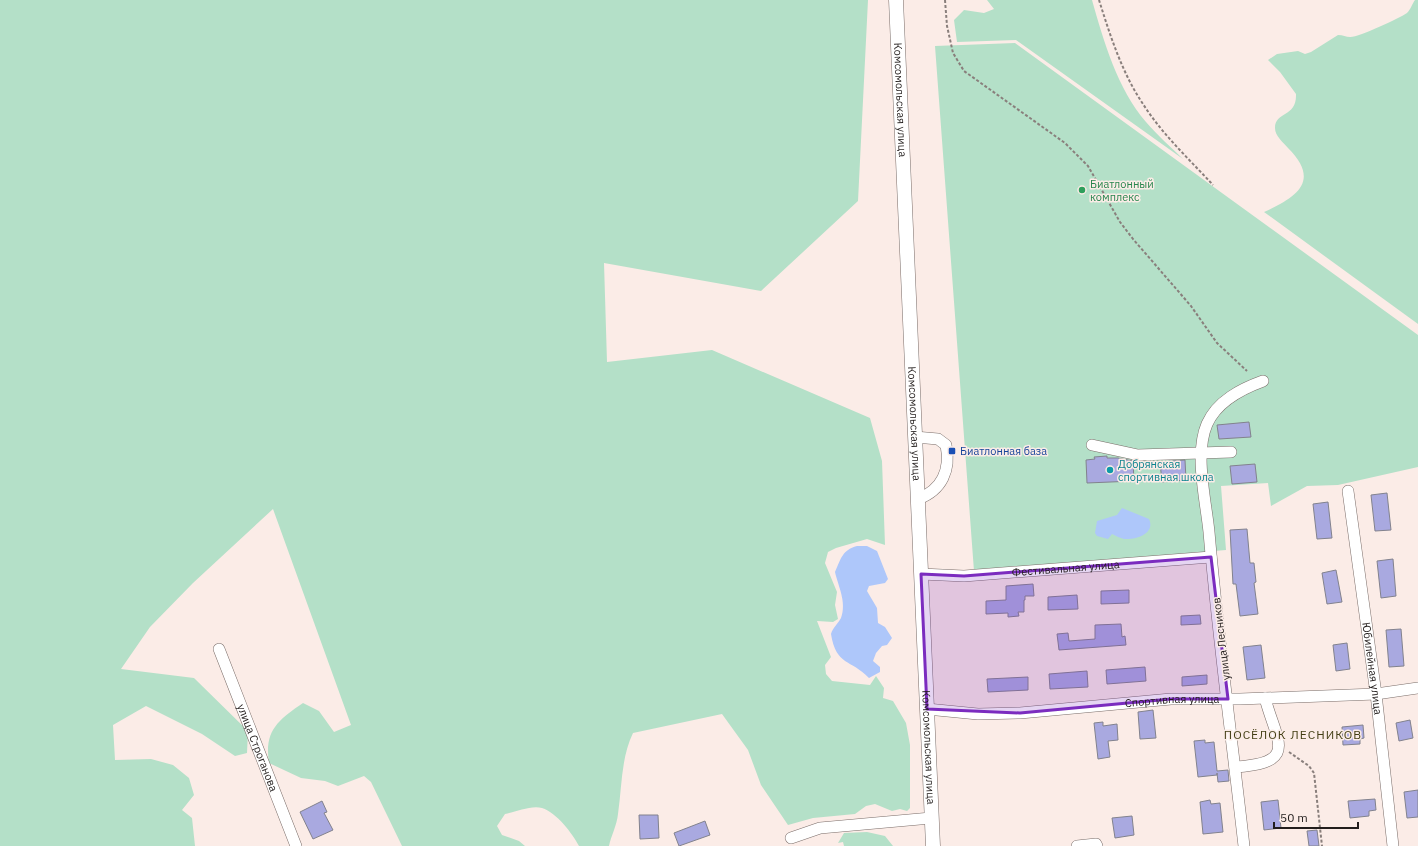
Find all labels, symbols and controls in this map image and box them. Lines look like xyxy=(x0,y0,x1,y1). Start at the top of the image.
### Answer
street label: Комсомольская улица xyxy=(891,42,910,158)
place label: Биатлонный комплекс xyxy=(1090,177,1154,204)
marker: Биатлонный комплекс xyxy=(1077,185,1087,195)
street label: Комсомольская улица xyxy=(905,366,924,481)
place label: Биатлонная база xyxy=(960,444,1047,458)
marker: Биатлонная база xyxy=(947,446,957,456)
place label: Добрянская спортивная школа xyxy=(1118,457,1214,484)
marker: Добрянская спортивная школа xyxy=(1105,465,1115,475)
street label: Фестивальная улица xyxy=(1011,557,1120,579)
street label: улица Лесников xyxy=(1209,597,1233,681)
street label: Юбилейная улица xyxy=(1359,621,1385,716)
street label: Комсомольская улица xyxy=(919,690,938,805)
street label: Спортивная улица xyxy=(1124,692,1220,710)
street label: улица Строганова xyxy=(234,702,281,794)
district label: ПОСЁЛОК ЛЕСНИКОВ xyxy=(1224,727,1362,742)
scale bar xyxy=(1274,804,1358,830)
text: 50 m xyxy=(1280,810,1308,825)

